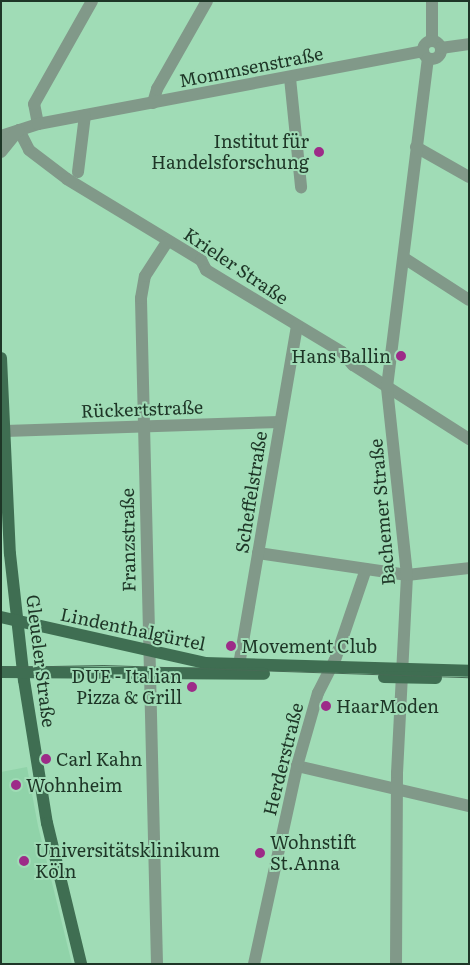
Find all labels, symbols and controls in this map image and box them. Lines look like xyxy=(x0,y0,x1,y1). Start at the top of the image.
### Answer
street label: Mommsenstraße xyxy=(177,42,325,92)
place label: Institut für Handelsforschung xyxy=(151,131,309,173)
marker: Institut für Handelsforschung xyxy=(313,146,325,158)
street label: Krieler Straße xyxy=(180,223,292,309)
place label: Hans Ballin xyxy=(291,345,391,367)
marker: Hans Ballin xyxy=(395,350,407,362)
street label: Rückertstraße xyxy=(80,396,204,422)
street label: Scheffelstraße xyxy=(231,429,271,555)
street label: Bachemer Straße xyxy=(365,438,399,586)
street label: Franzstraße xyxy=(116,488,140,592)
street label: Gleueler Straße xyxy=(22,593,60,729)
street label: Lindenthalgürtel xyxy=(58,603,208,655)
place label: Movement Club xyxy=(241,635,377,657)
marker: Movement Club xyxy=(225,640,237,652)
place label: DUE - Italian Pizza & Grill xyxy=(71,666,182,709)
marker: DUE - Italian Pizza & Grill xyxy=(186,681,198,693)
place label: HaarModen xyxy=(336,695,439,717)
street label: Herderstraße xyxy=(259,700,307,818)
marker: HaarModen xyxy=(320,700,332,712)
place label: Carl Kahn xyxy=(56,748,142,770)
marker: Carl Kahn xyxy=(40,753,52,765)
place label: Wohnheim xyxy=(26,774,123,796)
marker: Wohnheim xyxy=(10,779,22,791)
place label: Wohnstift St.Anna xyxy=(270,832,356,874)
place label: Universitätsklinikum Köln xyxy=(35,840,220,882)
marker: Wohnstift St.Anna xyxy=(254,847,266,859)
marker: Universitätsklinikum Köln xyxy=(17,854,31,868)

